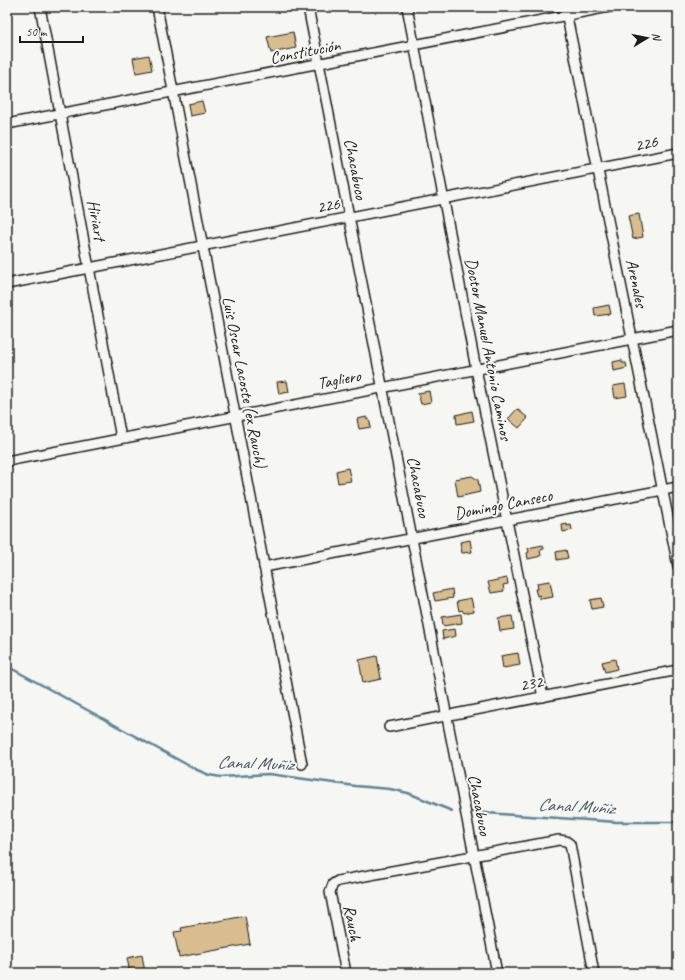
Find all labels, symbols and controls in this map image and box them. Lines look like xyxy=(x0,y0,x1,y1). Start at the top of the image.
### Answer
scale bar xyxy=(20,18,83,44)
north arrow xyxy=(627,18,667,58)
text: 50 m xyxy=(26,24,48,40)
text: N xyxy=(649,32,665,43)
street label: Constitución xyxy=(268,34,343,69)
street label: 226 xyxy=(633,131,661,156)
street label: Chacabuco xyxy=(339,137,372,202)
street label: 226 xyxy=(315,193,343,218)
street label: Hiriart xyxy=(83,198,111,244)
street label: Doctor Manuel Antonio Caminos xyxy=(461,256,517,443)
street label: Arenales xyxy=(621,257,652,311)
street label: Luis Oscar Lacoste (ex Rauch) xyxy=(218,295,272,471)
street label: Tagliero xyxy=(316,365,363,394)
street label: Chacabuco xyxy=(402,455,435,520)
street label: Domingo Canseco xyxy=(452,485,555,524)
street label: 232 xyxy=(518,671,546,696)
water label: Canal Muñiz xyxy=(217,751,297,775)
street label: Chacabuco xyxy=(463,773,496,838)
water label: Canal Muñiz xyxy=(538,793,618,819)
street label: Rauch xyxy=(339,903,367,944)

